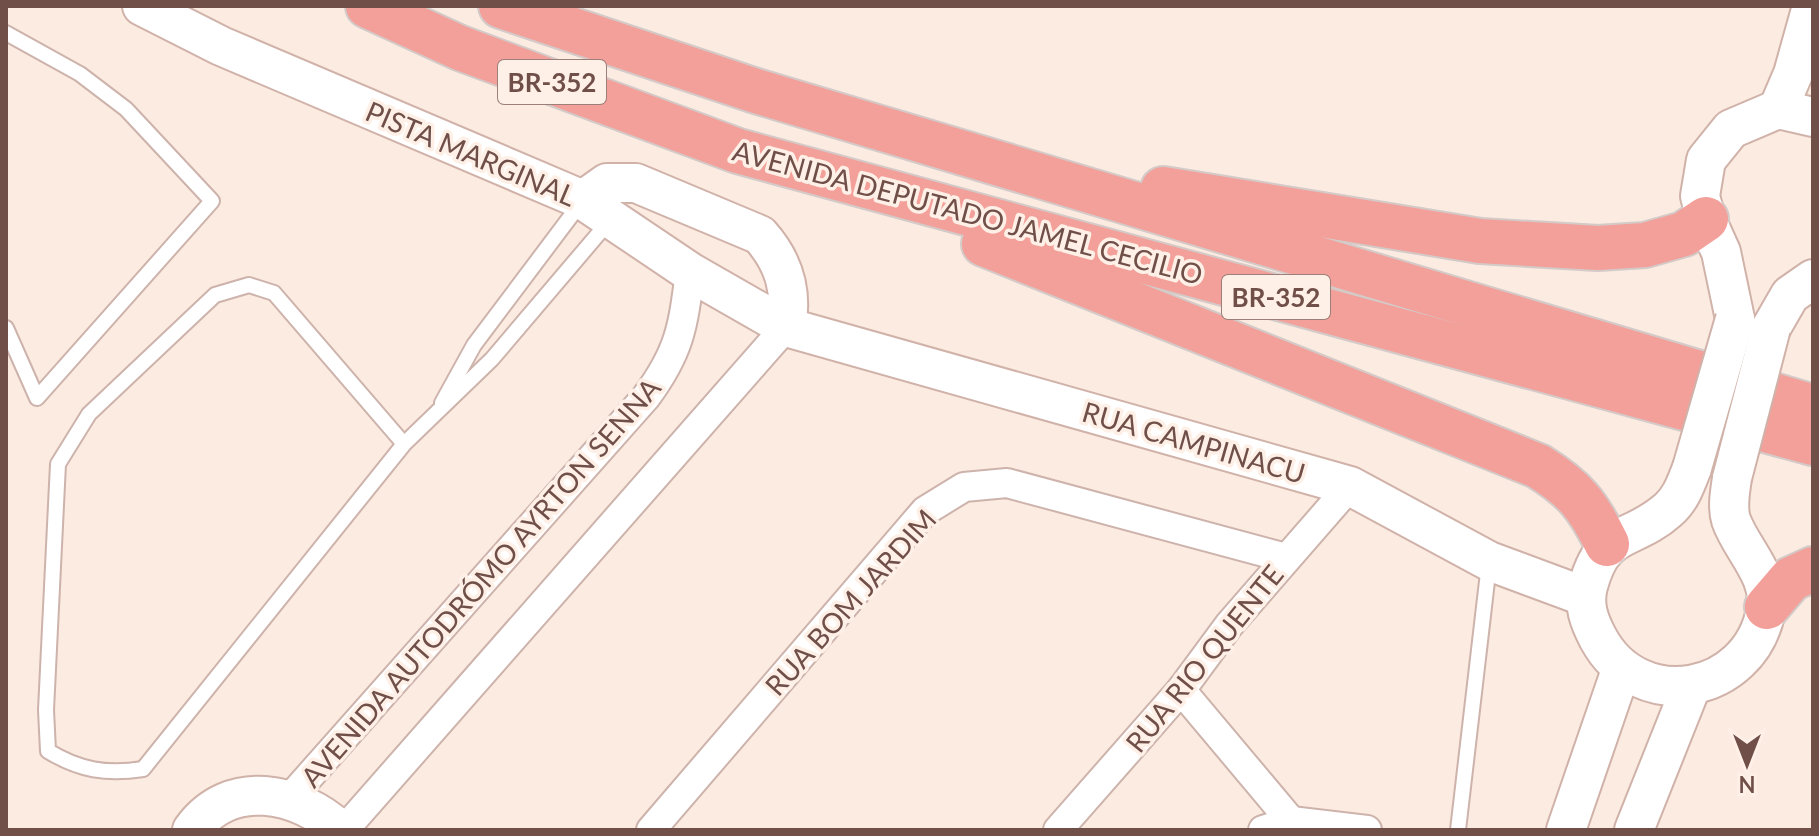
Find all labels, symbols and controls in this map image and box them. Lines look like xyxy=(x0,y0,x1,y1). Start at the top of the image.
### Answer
road number: BR-352 xyxy=(498,60,606,104)
street label: PISTA MARGINAL xyxy=(361,93,581,213)
street label: AVENIDA DEPUTADO JAMEL CECILIO xyxy=(729,133,1207,291)
road number: BR-352 xyxy=(1222,275,1330,319)
street label: AVENIDA AUTODRÓMO AYRTON SENNA xyxy=(293,371,667,793)
street label: RUA CAMPINACU xyxy=(1079,394,1309,490)
street label: RUA BOM JARDIM xyxy=(757,502,943,702)
street label: RUA RIO QUENTE xyxy=(1118,558,1290,758)
north arrow xyxy=(1707,724,1787,804)
text: N xyxy=(1739,771,1755,798)

